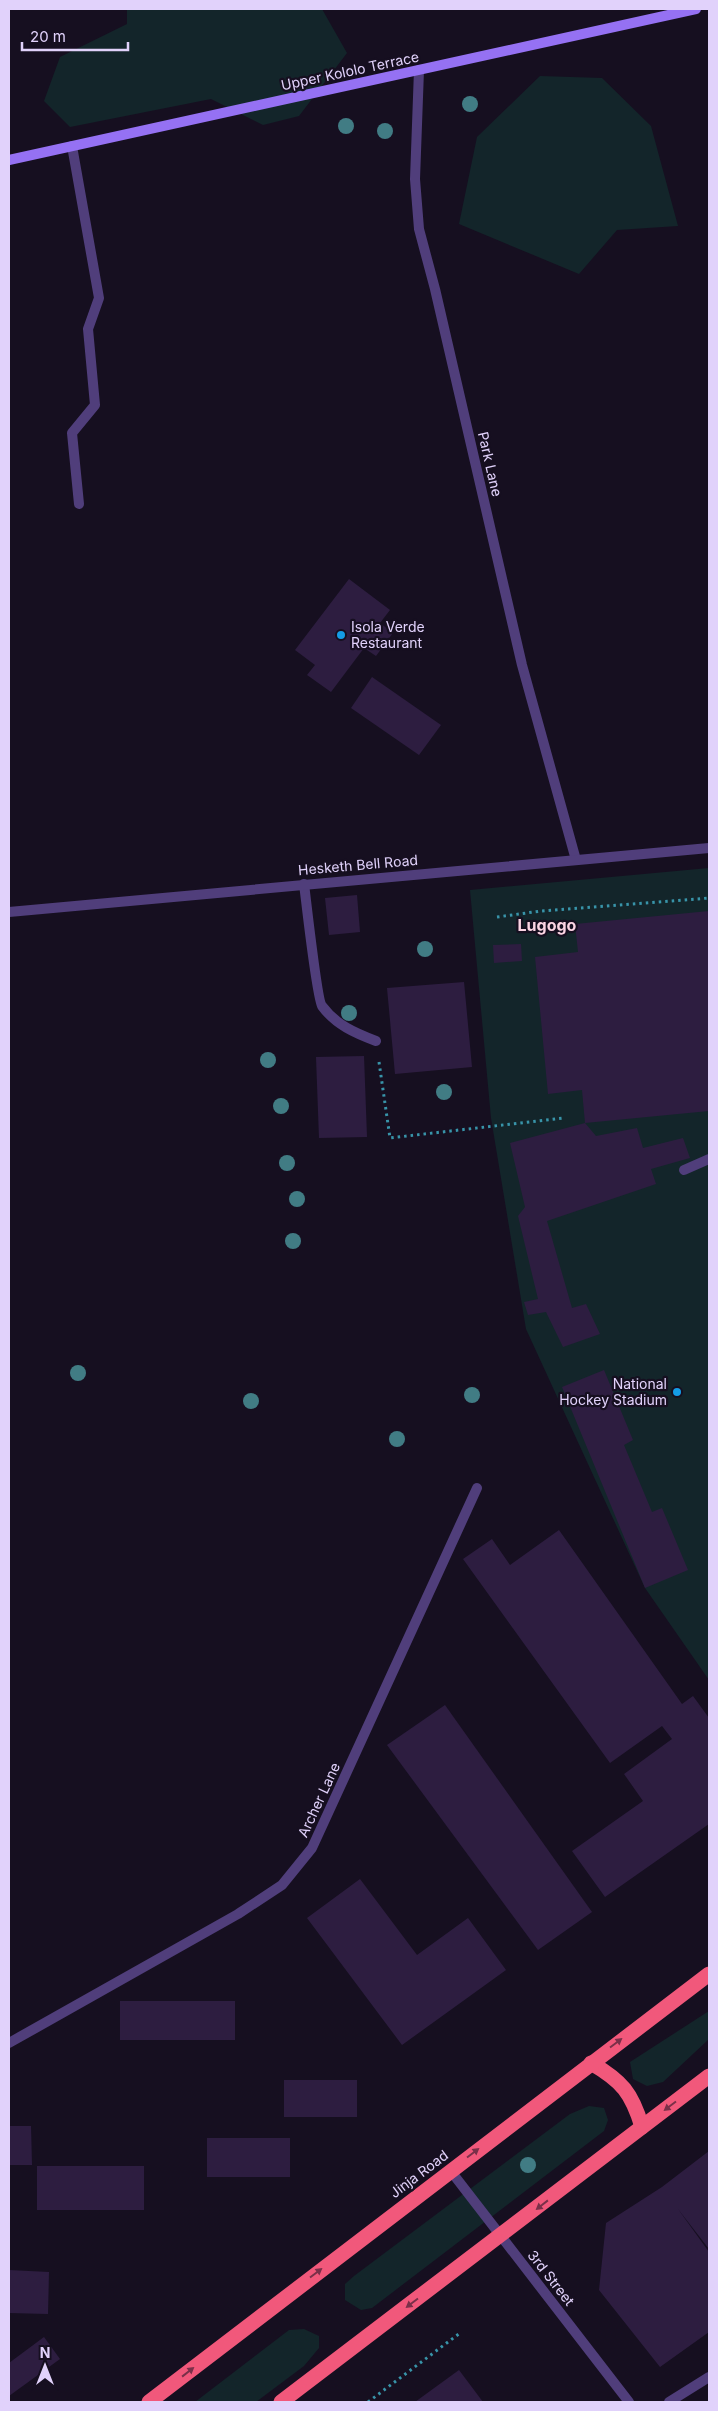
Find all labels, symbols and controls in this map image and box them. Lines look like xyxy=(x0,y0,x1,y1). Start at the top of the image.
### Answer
scale bar xyxy=(22,20,129,52)
text: 20 m xyxy=(30,27,66,46)
street label: Upper Kololo Terrace xyxy=(279,48,420,93)
street label: Park Lane xyxy=(475,430,506,498)
place label: Isola Verde Restaurant xyxy=(351,618,425,651)
marker: Isola Verde Restaurant xyxy=(335,629,347,641)
street label: Hesketh Bell Road xyxy=(297,851,419,878)
district label: Lugogo xyxy=(518,915,577,935)
place label: National Hockey Stadium xyxy=(559,1375,667,1408)
marker: National Hockey Stadium xyxy=(671,1386,683,1398)
street label: Archer Lane xyxy=(294,1760,343,1840)
one-way arrow xyxy=(609,2038,622,2049)
one-way arrow xyxy=(664,2100,677,2111)
street label: Jinja Road xyxy=(386,2146,451,2201)
one-way arrow xyxy=(466,2147,479,2158)
one-way arrow xyxy=(535,2200,548,2210)
street label: 3rd Street xyxy=(524,2247,579,2309)
one-way arrow xyxy=(309,2267,322,2278)
one-way arrow xyxy=(405,2298,419,2308)
north arrow xyxy=(20,2341,70,2391)
text: N xyxy=(40,2344,50,2361)
one-way arrow xyxy=(181,2367,194,2378)

